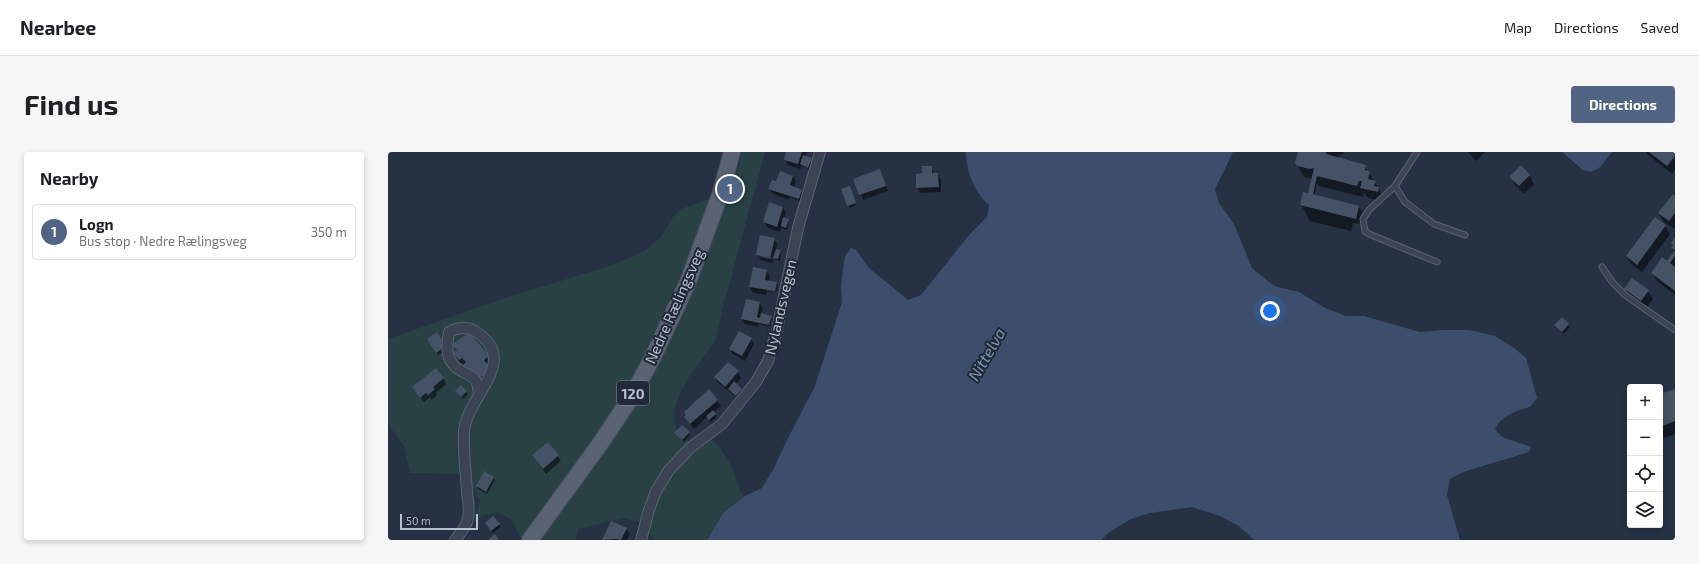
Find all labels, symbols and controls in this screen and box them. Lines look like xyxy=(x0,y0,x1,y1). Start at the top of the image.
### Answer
text: Nearbee xyxy=(20,16,96,39)
text: Map xyxy=(1504,19,1532,36)
text: Directions xyxy=(1554,19,1619,36)
text: Saved xyxy=(1641,19,1679,36)
button: Directions xyxy=(1571,86,1675,123)
text: Find us xyxy=(24,87,118,121)
text: Nearby xyxy=(40,168,98,188)
pin: 1 xyxy=(717,174,743,204)
text: Logn xyxy=(79,215,114,233)
text: 1 xyxy=(51,224,57,240)
text: 350 m xyxy=(311,224,347,240)
text: Bus stop · Nedre Rælingsveg xyxy=(79,233,247,249)
street label: Nedre Rælingsveg xyxy=(641,245,708,366)
street label: Nylandsvegen xyxy=(760,258,800,356)
your location xyxy=(1260,301,1280,321)
water label: Nittelva xyxy=(963,324,1009,384)
road number: 120 xyxy=(617,381,649,405)
map controls xyxy=(1627,384,1663,528)
button: + xyxy=(1627,384,1663,420)
button: − xyxy=(1627,420,1663,456)
button: locate xyxy=(1627,456,1663,492)
button: layers xyxy=(1627,492,1663,528)
scale bar xyxy=(400,512,478,531)
text: 50 m xyxy=(406,514,431,527)

